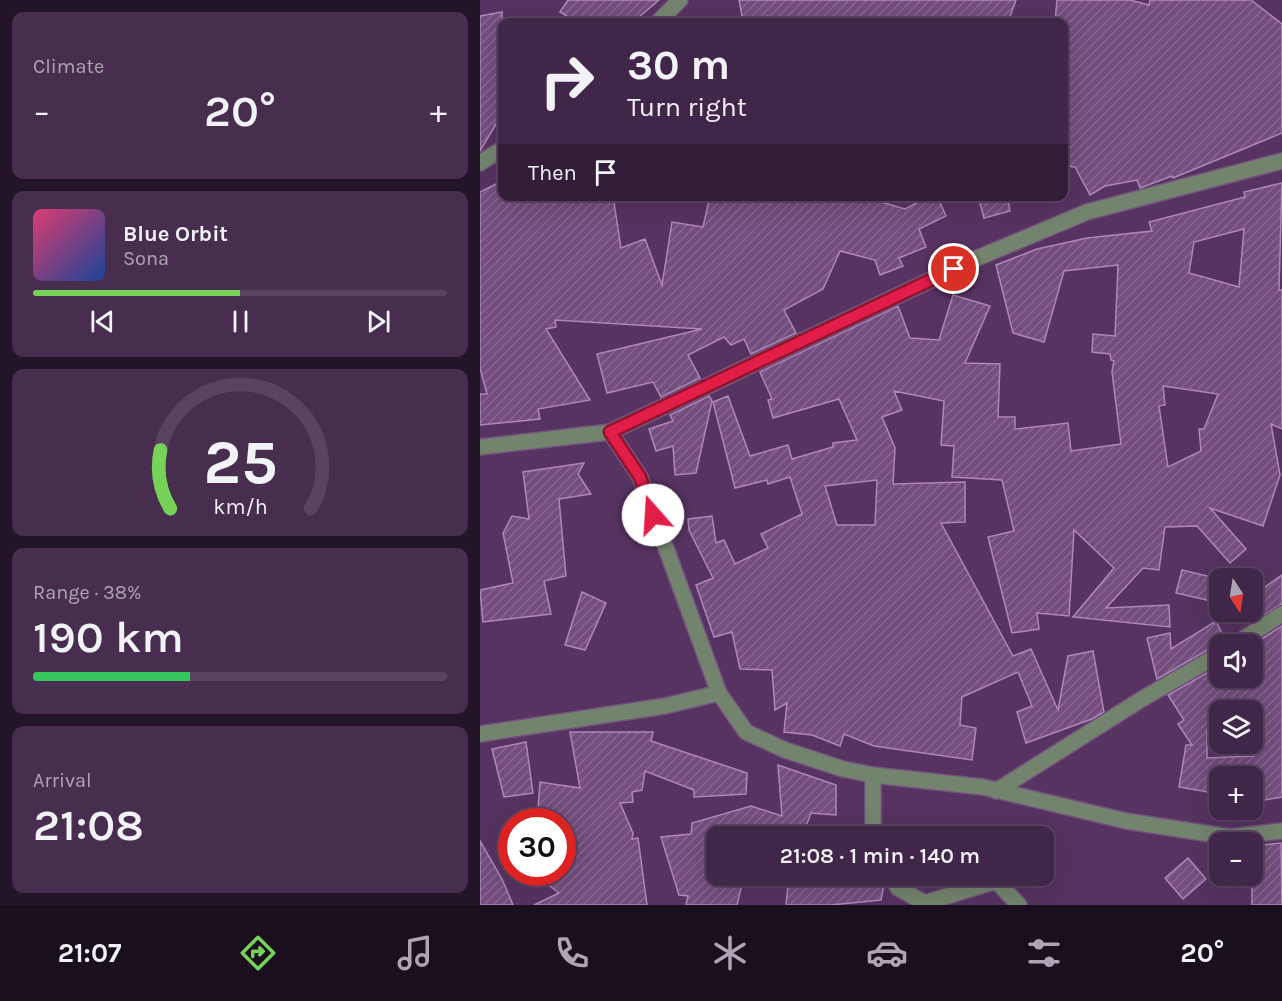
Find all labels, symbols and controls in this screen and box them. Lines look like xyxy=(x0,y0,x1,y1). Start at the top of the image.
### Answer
text: 30 m xyxy=(627,40,730,90)
icon: right xyxy=(528,42,606,120)
text: Climate xyxy=(33,55,104,78)
text: 20° xyxy=(204,85,276,137)
text: Turn right xyxy=(627,91,747,123)
text: − xyxy=(33,92,50,130)
text: + xyxy=(430,92,447,130)
icon: arrive xyxy=(589,156,622,189)
text: Then xyxy=(528,160,577,186)
text: Blue Orbit xyxy=(123,221,228,247)
pin xyxy=(928,243,979,294)
text: Sona xyxy=(123,247,169,270)
icon: arrive xyxy=(937,252,970,285)
icon: previous xyxy=(86,305,119,338)
icon: pause xyxy=(224,305,257,338)
icon: next xyxy=(362,305,395,338)
text: 25 xyxy=(203,427,277,500)
position arrow xyxy=(621,483,685,547)
text: km/h xyxy=(213,495,267,520)
north arrow xyxy=(1209,568,1263,622)
map controls xyxy=(1209,568,1263,886)
text: Range · 38% xyxy=(33,581,142,604)
text: 190 km xyxy=(33,611,184,663)
button: sound xyxy=(1209,634,1263,688)
button: layers xyxy=(1209,700,1263,754)
button: + xyxy=(1209,766,1263,820)
text: Arrival xyxy=(33,769,92,792)
text: 21:08 xyxy=(33,799,144,851)
speed limit sign: 30 xyxy=(498,808,576,886)
button: − xyxy=(1209,832,1263,886)
text: 21:08 · 1 min · 140 m xyxy=(780,843,980,869)
icon: directions xyxy=(237,932,279,974)
icon: music xyxy=(394,932,436,974)
icon: phone xyxy=(551,932,593,974)
icon: climate xyxy=(709,932,751,974)
icon: car xyxy=(866,932,908,974)
icon: filters xyxy=(1023,932,1065,974)
text: 21:07 xyxy=(58,937,121,969)
text: 20° xyxy=(1180,937,1224,969)

